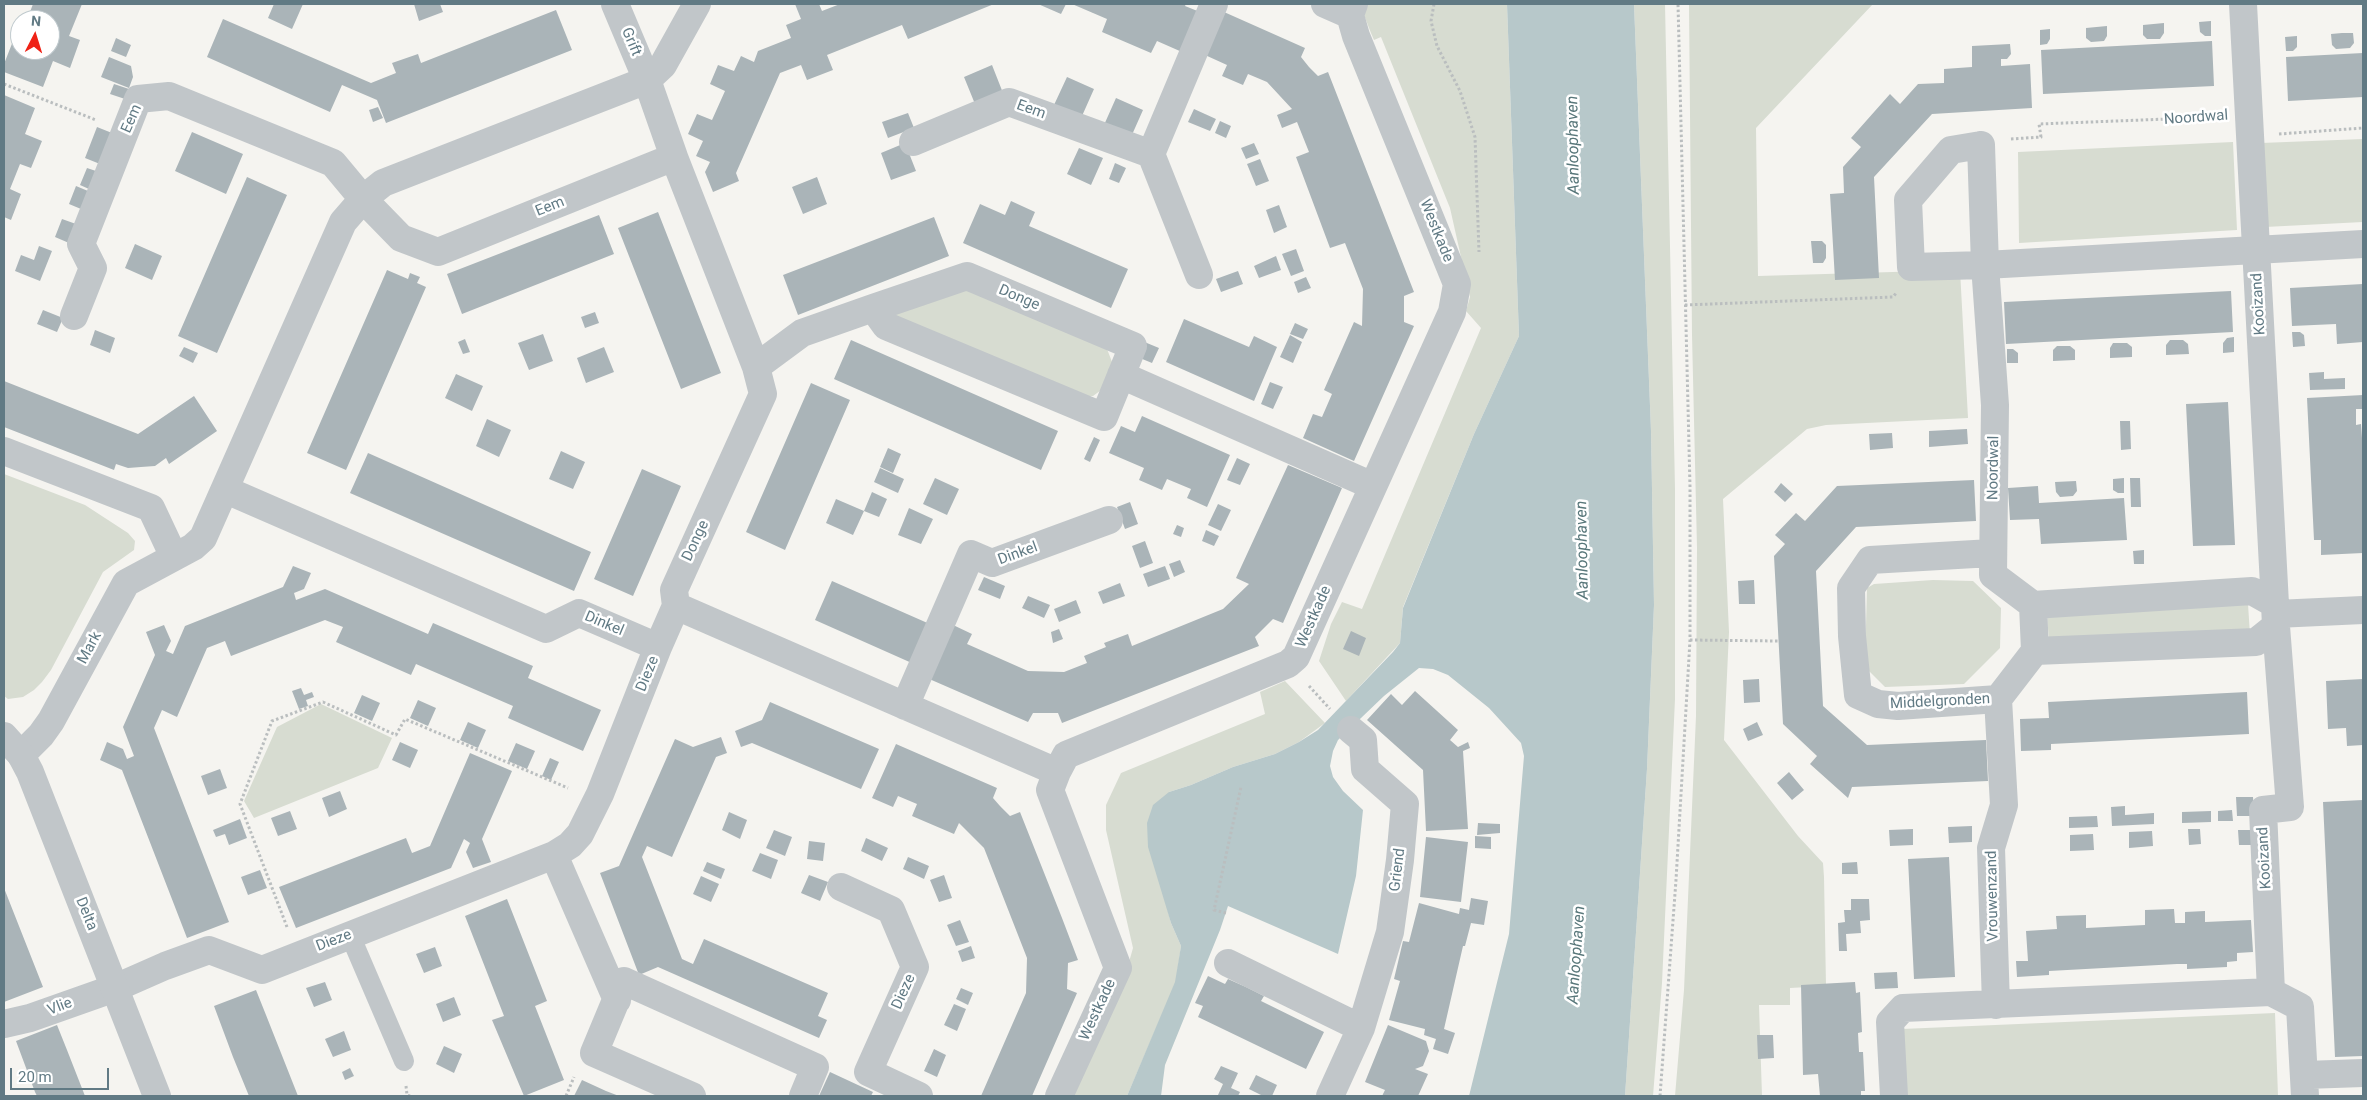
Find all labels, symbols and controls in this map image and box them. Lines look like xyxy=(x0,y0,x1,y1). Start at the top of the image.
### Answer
north arrow xyxy=(10,10,60,60)
text: N xyxy=(31,13,42,29)
street label: Grift xyxy=(617,25,645,59)
street label: Eem xyxy=(1014,96,1048,124)
water label: Aanloophaven xyxy=(1564,96,1584,194)
street label: Eem xyxy=(118,102,146,136)
street label: Noordwal xyxy=(2163,107,2229,129)
street label: Eem xyxy=(533,193,567,221)
street label: Westkade xyxy=(1415,197,1457,265)
street label: Kooizand xyxy=(2248,272,2270,336)
street label: Donge xyxy=(996,281,1042,315)
street label: Noordwal xyxy=(1984,436,2004,500)
water label: Aanloophaven xyxy=(1573,501,1593,599)
street label: Donge xyxy=(679,518,713,564)
street label: Dinkel xyxy=(996,539,1040,569)
street label: Westkade xyxy=(1292,583,1336,651)
street label: Dinkel xyxy=(582,608,626,640)
street label: Mark xyxy=(74,629,106,667)
street label: Dieze xyxy=(633,654,663,694)
street label: Middelgronden xyxy=(1890,690,1990,714)
street label: Kooizand xyxy=(2254,826,2276,890)
street label: Griend xyxy=(1386,847,1410,893)
street label: Vrouwenzand xyxy=(1983,850,2003,942)
street label: Delta xyxy=(71,895,101,933)
water label: Aanloophaven xyxy=(1564,905,1590,1005)
street label: Dieze xyxy=(314,926,354,956)
street label: Dieze xyxy=(888,972,920,1012)
street label: Westkade xyxy=(1076,976,1120,1044)
street label: Vlie xyxy=(45,994,75,1020)
scale bar xyxy=(12,1058,111,1090)
text: 20 m xyxy=(18,1068,52,1086)

